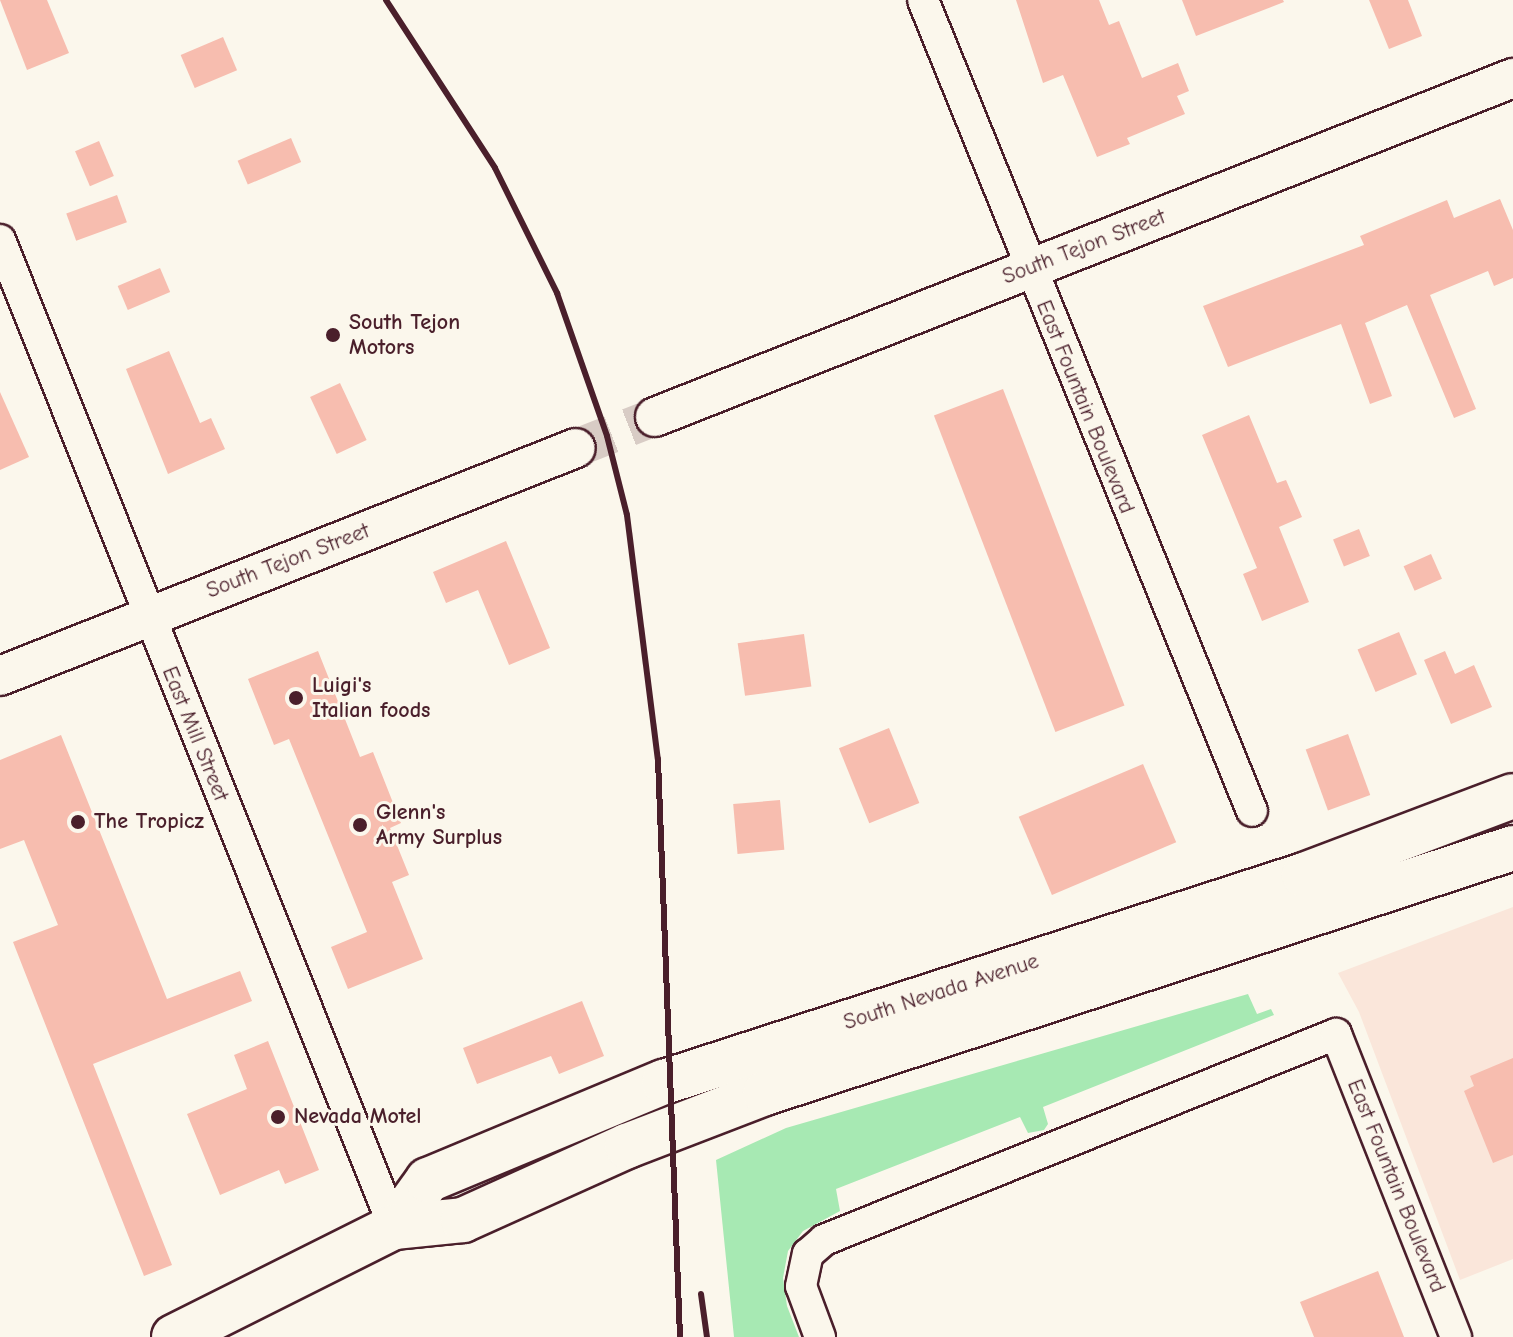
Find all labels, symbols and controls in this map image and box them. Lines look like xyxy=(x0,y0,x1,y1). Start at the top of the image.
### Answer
street label: South Tejon Street xyxy=(999,204,1169,290)
street label: East Fountain Boulevard xyxy=(1030,297,1140,517)
place label: South Tejon Motors xyxy=(349,309,460,360)
marker: South Tejon Motors xyxy=(324,326,342,344)
street label: South Tejon Street xyxy=(203,518,373,604)
street label: East Mill Street xyxy=(156,663,234,805)
place label: Luigi's Italian foods xyxy=(312,672,430,724)
marker: Luigi's Italian foods xyxy=(287,689,305,707)
place label: Glenn's Army Surplus xyxy=(376,799,502,850)
place label: The Tropicz xyxy=(94,809,204,835)
marker: The Tropicz xyxy=(69,813,87,831)
marker: Glenn's Army Surplus xyxy=(351,816,369,834)
street label: South Nevada Avenue xyxy=(840,948,1042,1036)
street label: East Fountain Boulevard xyxy=(1341,1076,1451,1296)
place label: Nevada Motel xyxy=(294,1104,421,1130)
marker: Nevada Motel xyxy=(269,1108,287,1126)

